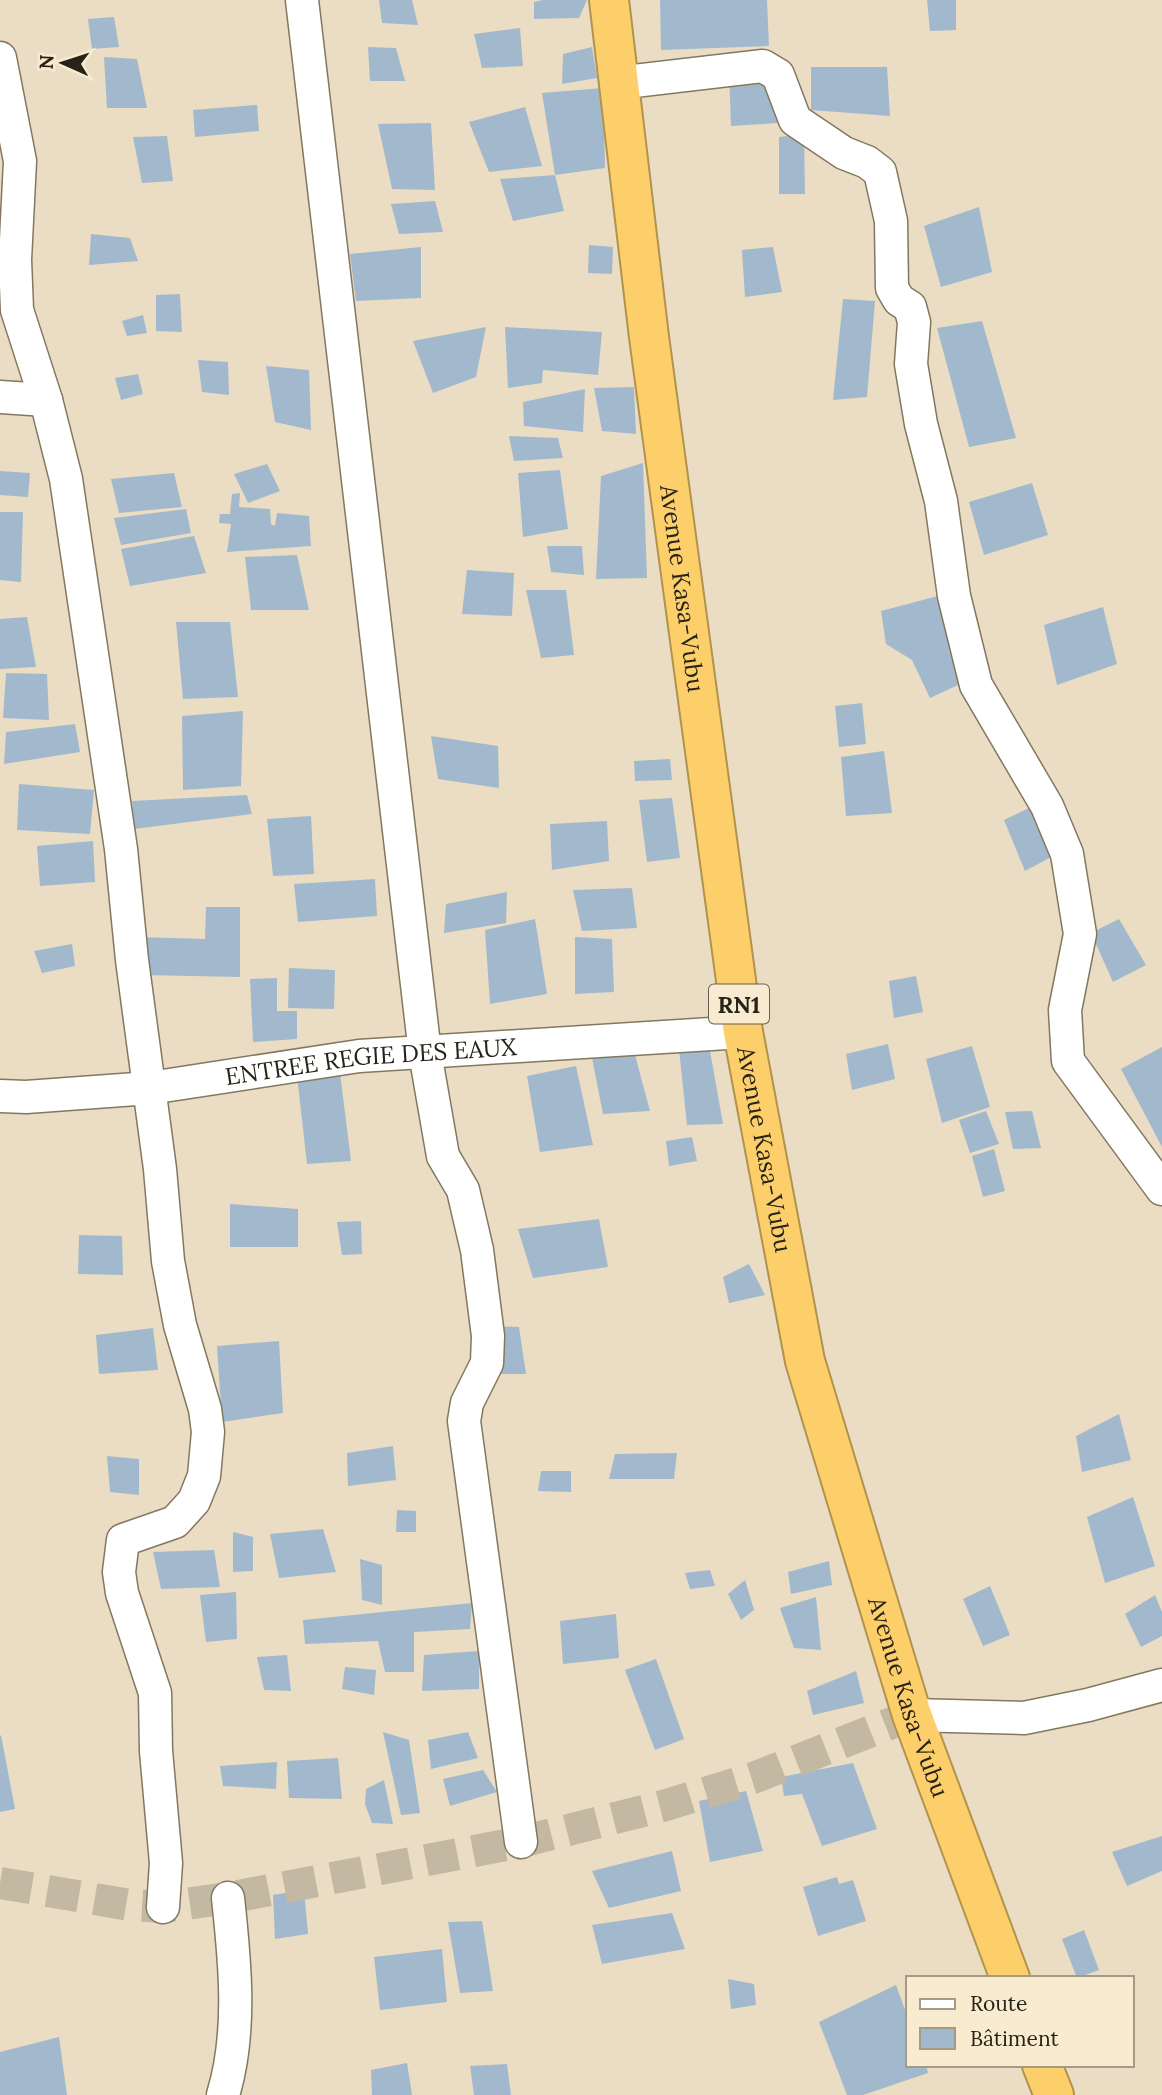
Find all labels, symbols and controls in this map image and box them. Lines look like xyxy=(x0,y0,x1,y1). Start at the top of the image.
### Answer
north arrow xyxy=(28,28,98,98)
text: N xyxy=(34,54,58,70)
street label: Avenue Kasa-Vubu xyxy=(653,482,712,694)
road number: RN1 xyxy=(709,984,769,1023)
street label: ENTREE REGIE DES EAUX xyxy=(223,1031,518,1092)
street label: Avenue Kasa-Vubu xyxy=(730,1043,800,1255)
street label: Avenue Kasa-Vubu xyxy=(861,1592,957,1801)
legend xyxy=(906,1976,1134,2067)
text: Route xyxy=(970,1990,1027,2017)
text: Bâtiment xyxy=(970,2025,1059,2052)

